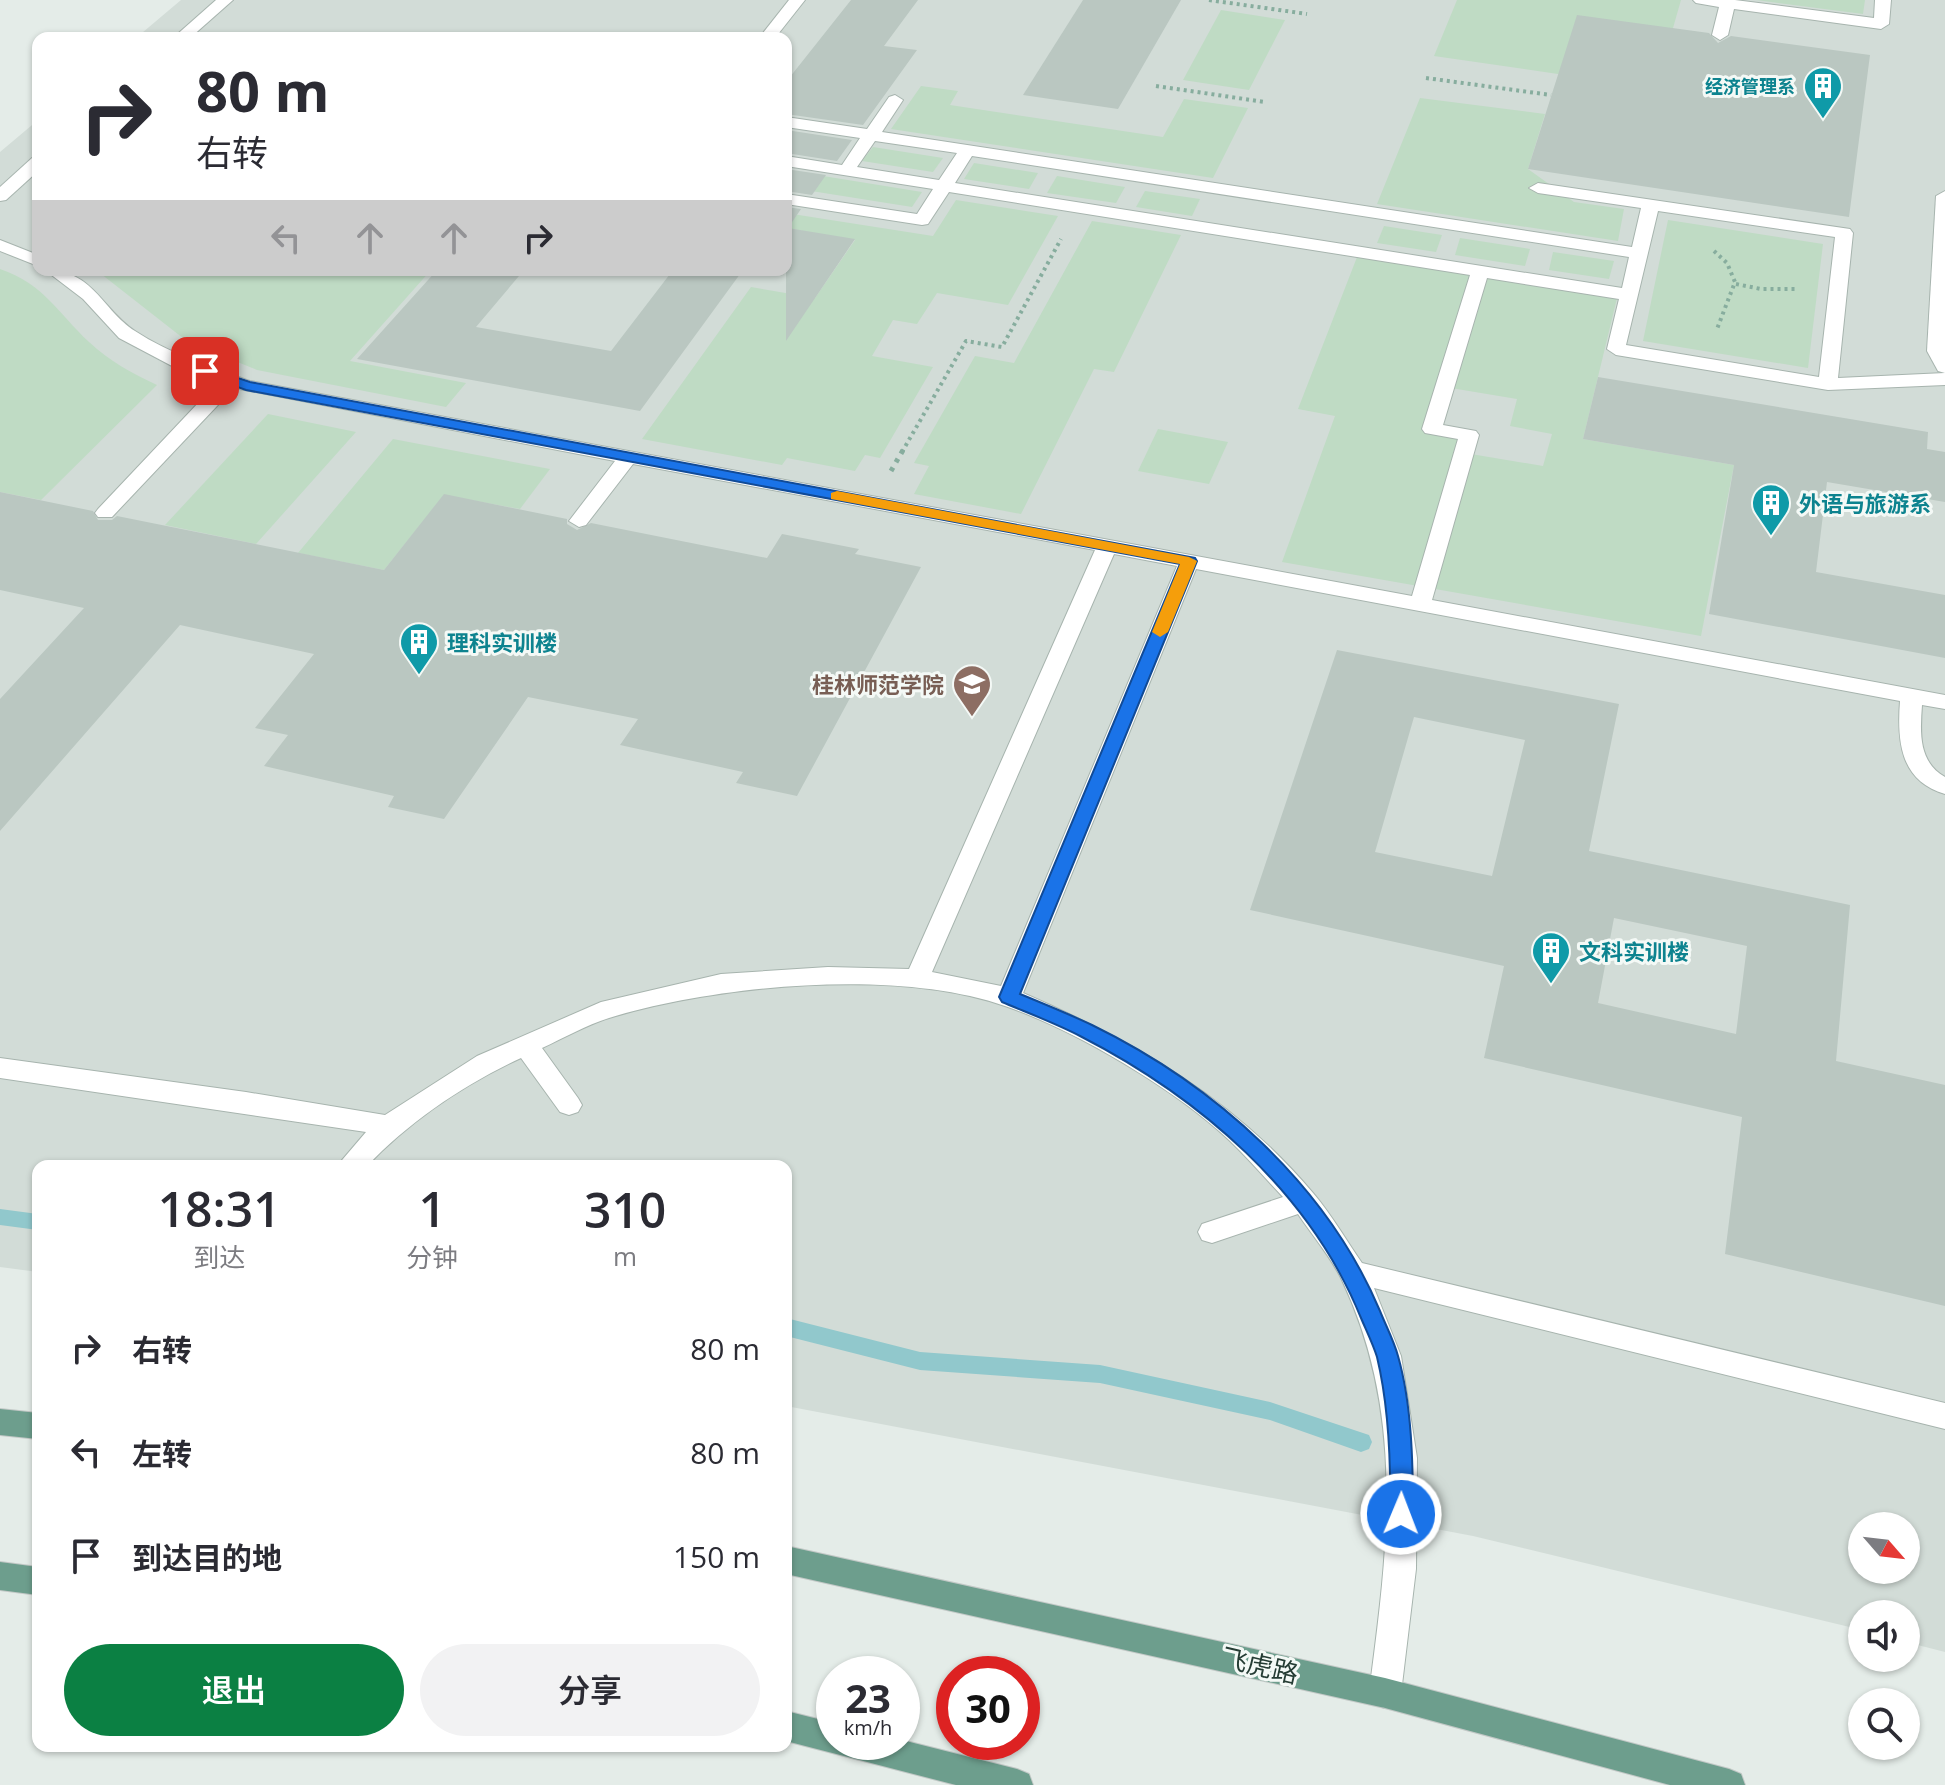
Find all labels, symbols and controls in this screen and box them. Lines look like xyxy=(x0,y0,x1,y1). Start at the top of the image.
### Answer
text: 80 m xyxy=(196,52,330,128)
icon: right xyxy=(64,64,168,168)
building icon: 经济管理系 xyxy=(1802,65,1844,120)
place label: 经济管理系 xyxy=(1705,74,1795,98)
text: 右转 xyxy=(196,128,268,177)
icon: left xyxy=(264,216,308,260)
icon: ahead xyxy=(348,216,392,260)
icon: ahead xyxy=(432,216,476,260)
icon: right xyxy=(516,216,560,260)
pin xyxy=(171,337,239,405)
icon: arrive xyxy=(183,349,227,393)
building icon: 外语与旅游系 xyxy=(1750,482,1792,537)
place label: 外语与旅游系 xyxy=(1799,488,1931,518)
building icon: 理科实训楼 xyxy=(398,621,440,676)
place label: 理科实训楼 xyxy=(447,627,557,657)
school or university icon: 桂林师范学院 xyxy=(951,663,993,718)
place label: 桂林师范学院 xyxy=(812,669,944,699)
building icon: 文科实训楼 xyxy=(1530,930,1572,985)
place label: 文科实训楼 xyxy=(1579,936,1689,966)
text: 18:31 xyxy=(158,1176,281,1241)
text: 1 xyxy=(419,1176,446,1241)
text: 310 xyxy=(584,1177,666,1242)
text: m xyxy=(613,1238,637,1274)
text: 到达 xyxy=(193,1239,245,1275)
text: 分钟 xyxy=(406,1239,458,1275)
icon: right xyxy=(64,1326,108,1370)
text: 80 m xyxy=(690,1328,760,1369)
text: 右转 xyxy=(132,1329,192,1370)
icon: left xyxy=(64,1430,108,1474)
text: 80 m xyxy=(690,1432,760,1473)
text: 左转 xyxy=(132,1433,192,1474)
position arrow xyxy=(1359,1472,1443,1556)
north arrow xyxy=(1848,1512,1920,1584)
map controls xyxy=(1848,1512,1920,1760)
icon: arrive xyxy=(64,1534,108,1578)
text: 150 m xyxy=(673,1536,760,1577)
text: 到达目的地 xyxy=(132,1537,282,1578)
button: sound xyxy=(1848,1600,1920,1672)
street label: 飞虎路 xyxy=(1218,1639,1302,1691)
button: 退出 xyxy=(64,1644,404,1736)
button: 分享 xyxy=(420,1644,760,1736)
speed limit sign: 30 xyxy=(936,1656,1040,1760)
text: 23 xyxy=(845,1670,891,1725)
button: search xyxy=(1848,1688,1920,1760)
text: km/h xyxy=(844,1714,892,1741)

